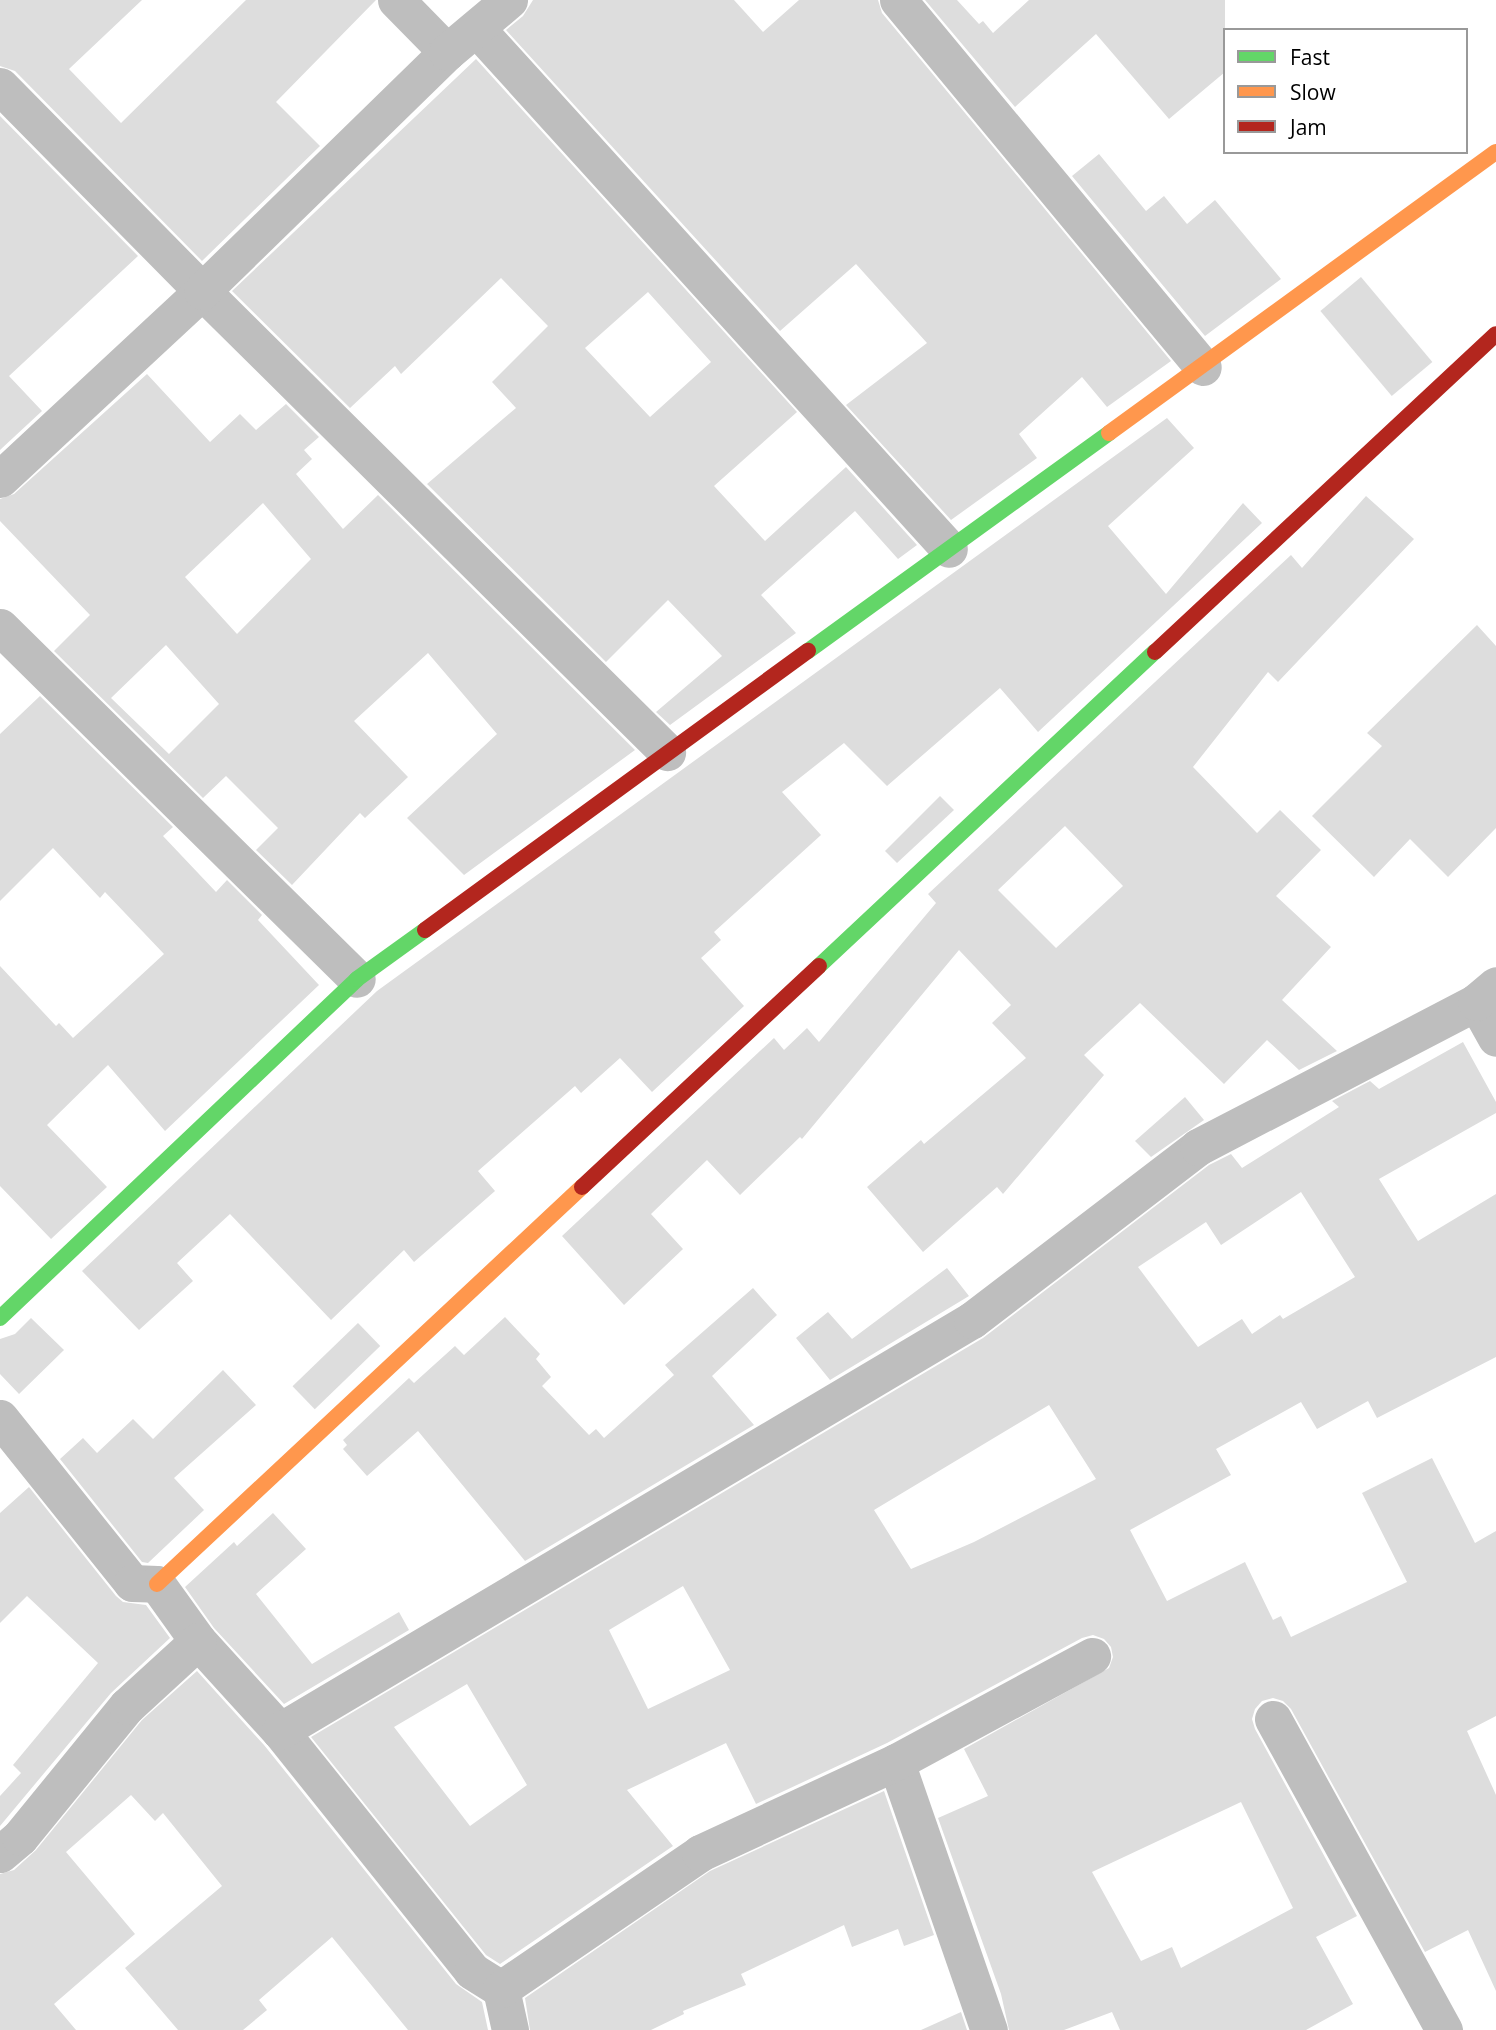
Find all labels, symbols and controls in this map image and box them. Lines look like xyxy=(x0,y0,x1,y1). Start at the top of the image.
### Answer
legend xyxy=(1223,28,1468,154)
text: Fast xyxy=(1290,43,1330,71)
text: Slow xyxy=(1290,78,1336,106)
text: Jam xyxy=(1290,113,1327,141)

